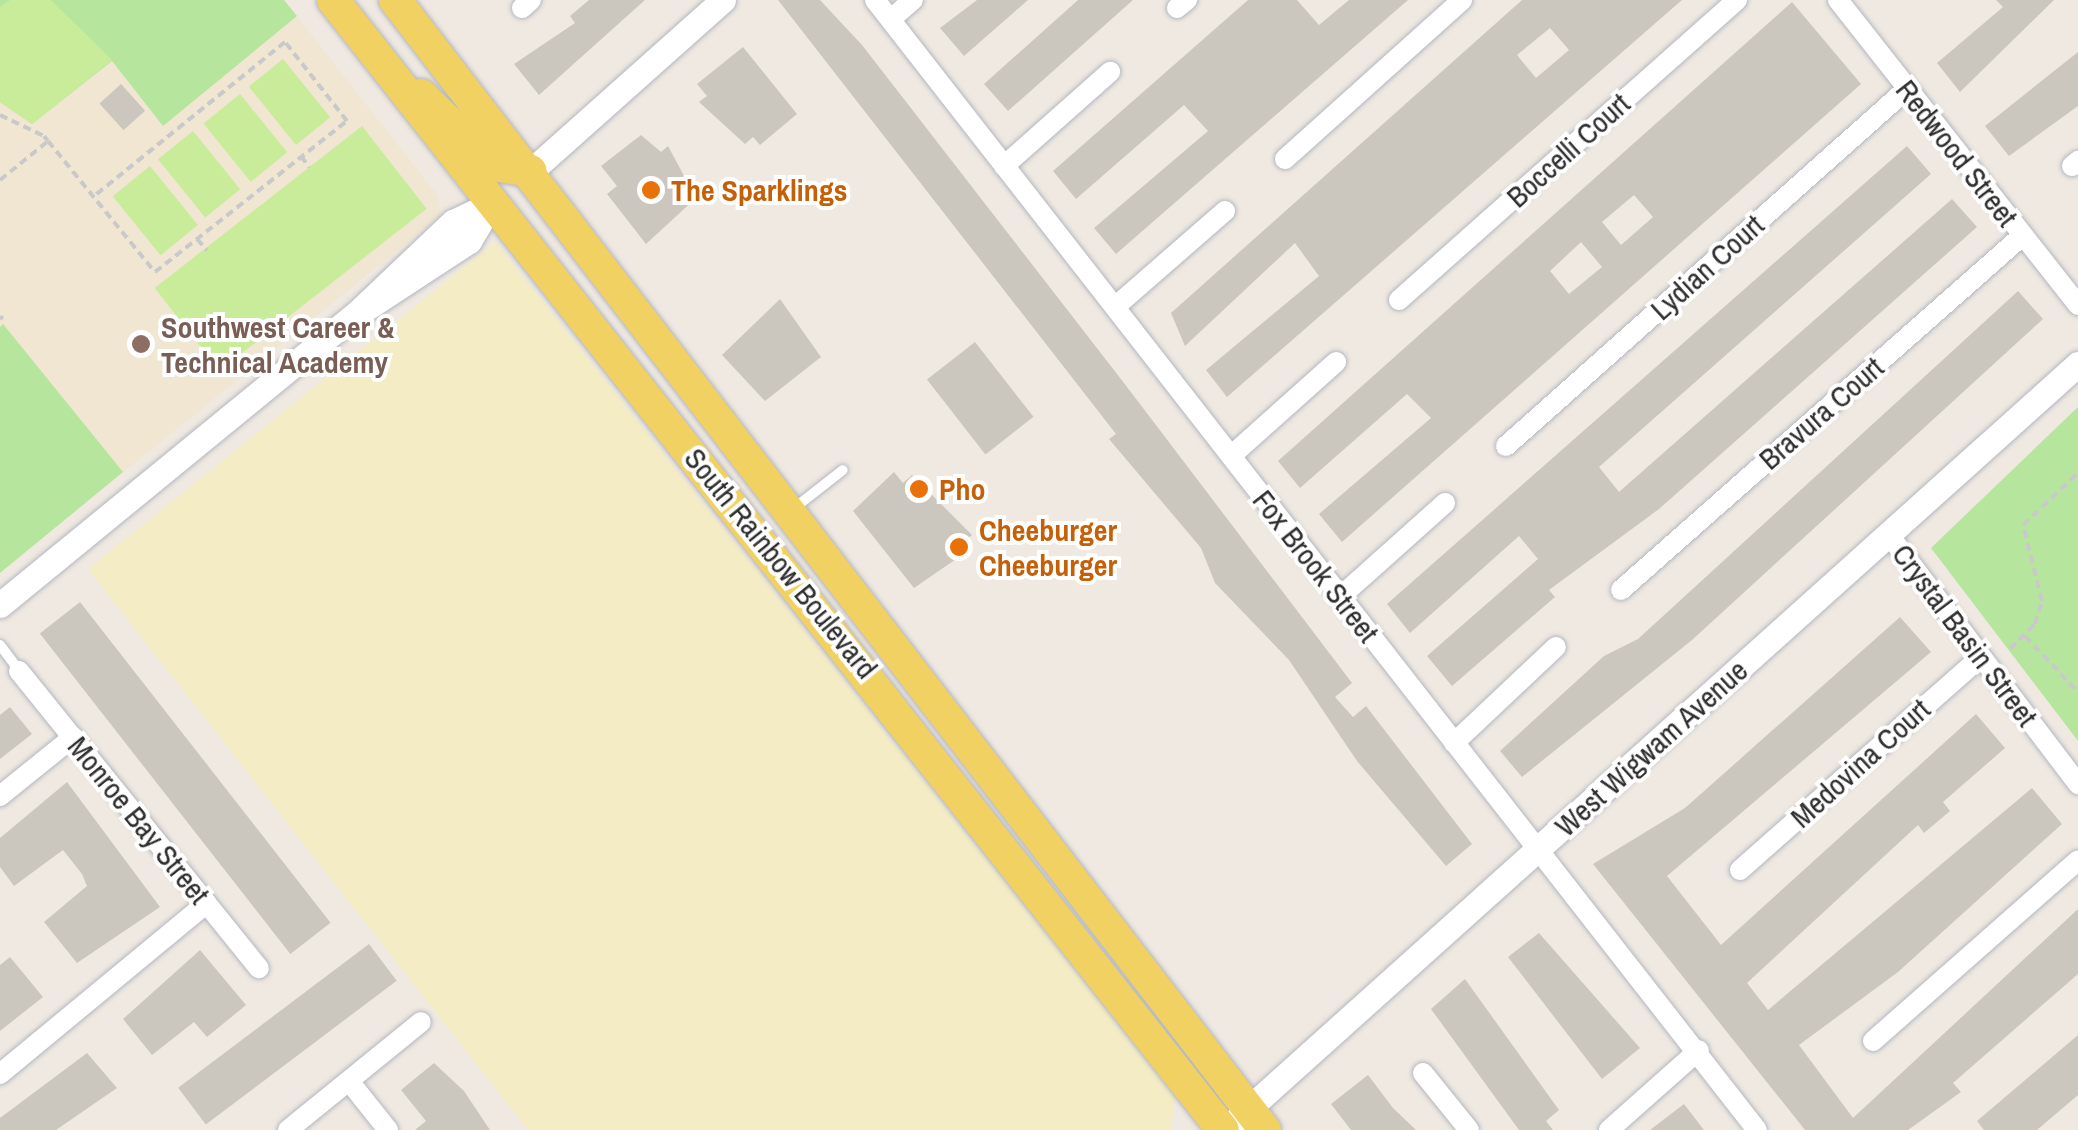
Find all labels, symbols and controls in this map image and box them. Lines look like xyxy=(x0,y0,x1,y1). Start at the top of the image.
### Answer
street label: Redwood Street xyxy=(1889,72,2025,234)
street label: Boccelli Court xyxy=(1499,85,1637,215)
place label: The Sparklings xyxy=(671,172,847,208)
marker: The Sparklings xyxy=(640,179,662,201)
street label: Lydian Court xyxy=(1643,207,1771,327)
place label: Southwest Career & Technical Academy xyxy=(161,309,395,380)
marker: Southwest Career & Technical Academy xyxy=(130,333,152,355)
street label: Bravura Court xyxy=(1751,349,1891,477)
street label: South Rainbow Boulevard xyxy=(677,441,885,685)
place label: Pho xyxy=(939,471,985,507)
marker: Pho xyxy=(908,478,930,500)
street label: Fox Brook Street xyxy=(1245,483,1387,649)
place label: Cheeburger Cheeburger xyxy=(979,512,1117,582)
marker: Cheeburger Cheeburger xyxy=(948,536,970,558)
street label: Crystal Basin Street xyxy=(1885,537,2045,733)
street label: West Wigwam Avenue xyxy=(1547,652,1755,844)
street label: Medovina Court xyxy=(1783,691,1937,835)
street label: Monroe Bay Street xyxy=(60,729,218,911)

